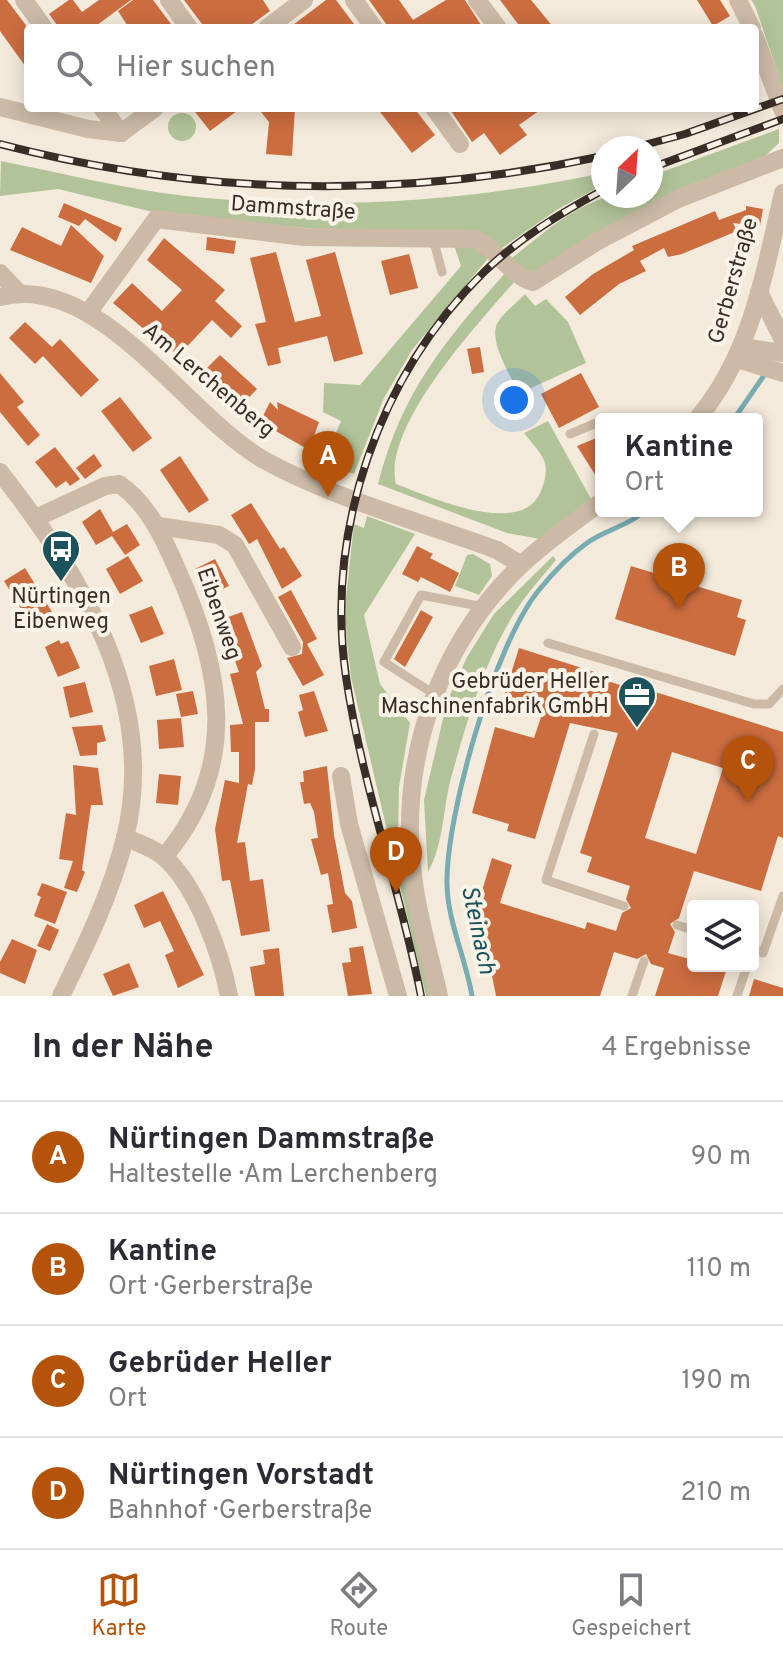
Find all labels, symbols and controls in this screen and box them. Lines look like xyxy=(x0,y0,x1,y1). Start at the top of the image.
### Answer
search box xyxy=(24,24,759,112)
icon: search xyxy=(52,46,96,90)
text: Hier suchen xyxy=(116,50,276,87)
north arrow xyxy=(591,136,663,208)
street label: Dammstraße xyxy=(230,191,356,227)
street label: Gerberstraße xyxy=(703,215,765,347)
street label: Am Lerchenberg xyxy=(136,318,280,444)
your location xyxy=(494,380,534,420)
popup xyxy=(595,413,763,517)
text: Kantine xyxy=(625,430,733,467)
pin: A xyxy=(302,431,354,497)
text: Ort xyxy=(625,467,664,500)
bus stop icon: Nürtingen Eibenweg xyxy=(40,528,82,583)
pin: B xyxy=(653,543,705,609)
street label: Eibenweg xyxy=(190,564,246,664)
place label: Nürtingen Eibenweg xyxy=(11,584,111,636)
place label: Gebrüder Heller Maschinenfabrik GmbH xyxy=(381,669,609,721)
office icon: Gebrüder Heller Maschinenfabrik GmbH xyxy=(616,674,658,729)
pin: C xyxy=(722,736,774,802)
pin: D xyxy=(370,827,422,893)
water label: Steinach xyxy=(453,883,501,977)
map controls xyxy=(687,900,759,972)
button: layers xyxy=(687,900,759,972)
text: In der Nähe xyxy=(32,1027,214,1070)
text: 4 Ergebnisse xyxy=(601,1032,751,1065)
text: Nürtingen Dammstraße xyxy=(108,1122,435,1159)
text: A xyxy=(49,1141,67,1174)
text: 90 m xyxy=(691,1141,751,1174)
text: Haltestelle · Am Lerchenberg xyxy=(108,1159,438,1192)
text: Kantine xyxy=(108,1234,217,1271)
text: B xyxy=(49,1253,67,1286)
text: 110 m xyxy=(687,1253,751,1286)
text: Ort · Gerberstraße xyxy=(108,1271,313,1304)
text: Gebrüder Heller xyxy=(108,1346,332,1383)
text: C xyxy=(50,1365,66,1398)
text: 190 m xyxy=(681,1365,751,1398)
text: Ort xyxy=(108,1383,147,1416)
text: Nürtingen Vorstadt xyxy=(108,1458,374,1495)
text: D xyxy=(49,1477,67,1510)
text: 210 m xyxy=(681,1477,751,1510)
text: Bahnhof · Gerberstraße xyxy=(108,1495,372,1528)
tab: Karte xyxy=(92,1568,146,1643)
tab: Route xyxy=(329,1568,388,1643)
tab: Gespeichert xyxy=(571,1568,691,1643)

